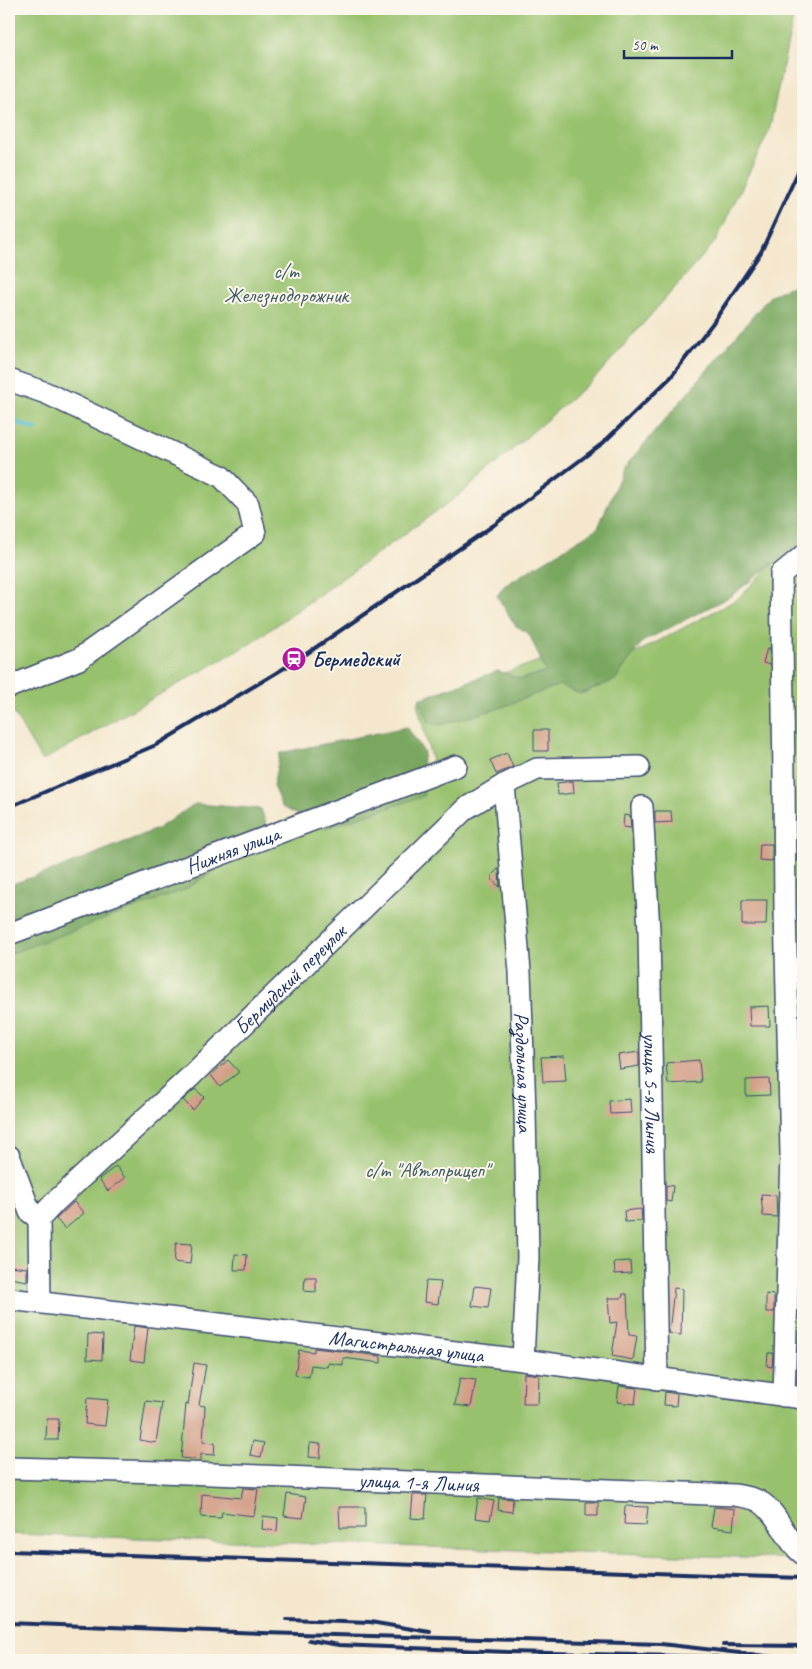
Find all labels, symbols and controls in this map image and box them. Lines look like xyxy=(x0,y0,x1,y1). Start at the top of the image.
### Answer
scale bar xyxy=(624,28,732,60)
text: 50 m xyxy=(632,36,659,55)
park label: с/т Железнодорожник xyxy=(224,258,350,308)
station icon: Бермедский xyxy=(281,646,307,672)
place label: Бермедский xyxy=(312,646,402,672)
street label: Нижняя улица xyxy=(182,820,286,879)
street label: Бермудский переулок xyxy=(228,918,353,1040)
street label: Раздольная улица xyxy=(508,1012,538,1134)
street label: улица 5-я Линия xyxy=(638,1030,666,1155)
park label: с/т "Автоприцеп" xyxy=(365,1157,493,1183)
street label: Магистральная улица xyxy=(327,1324,487,1368)
street label: улица 1-я Линия xyxy=(356,1467,481,1498)

